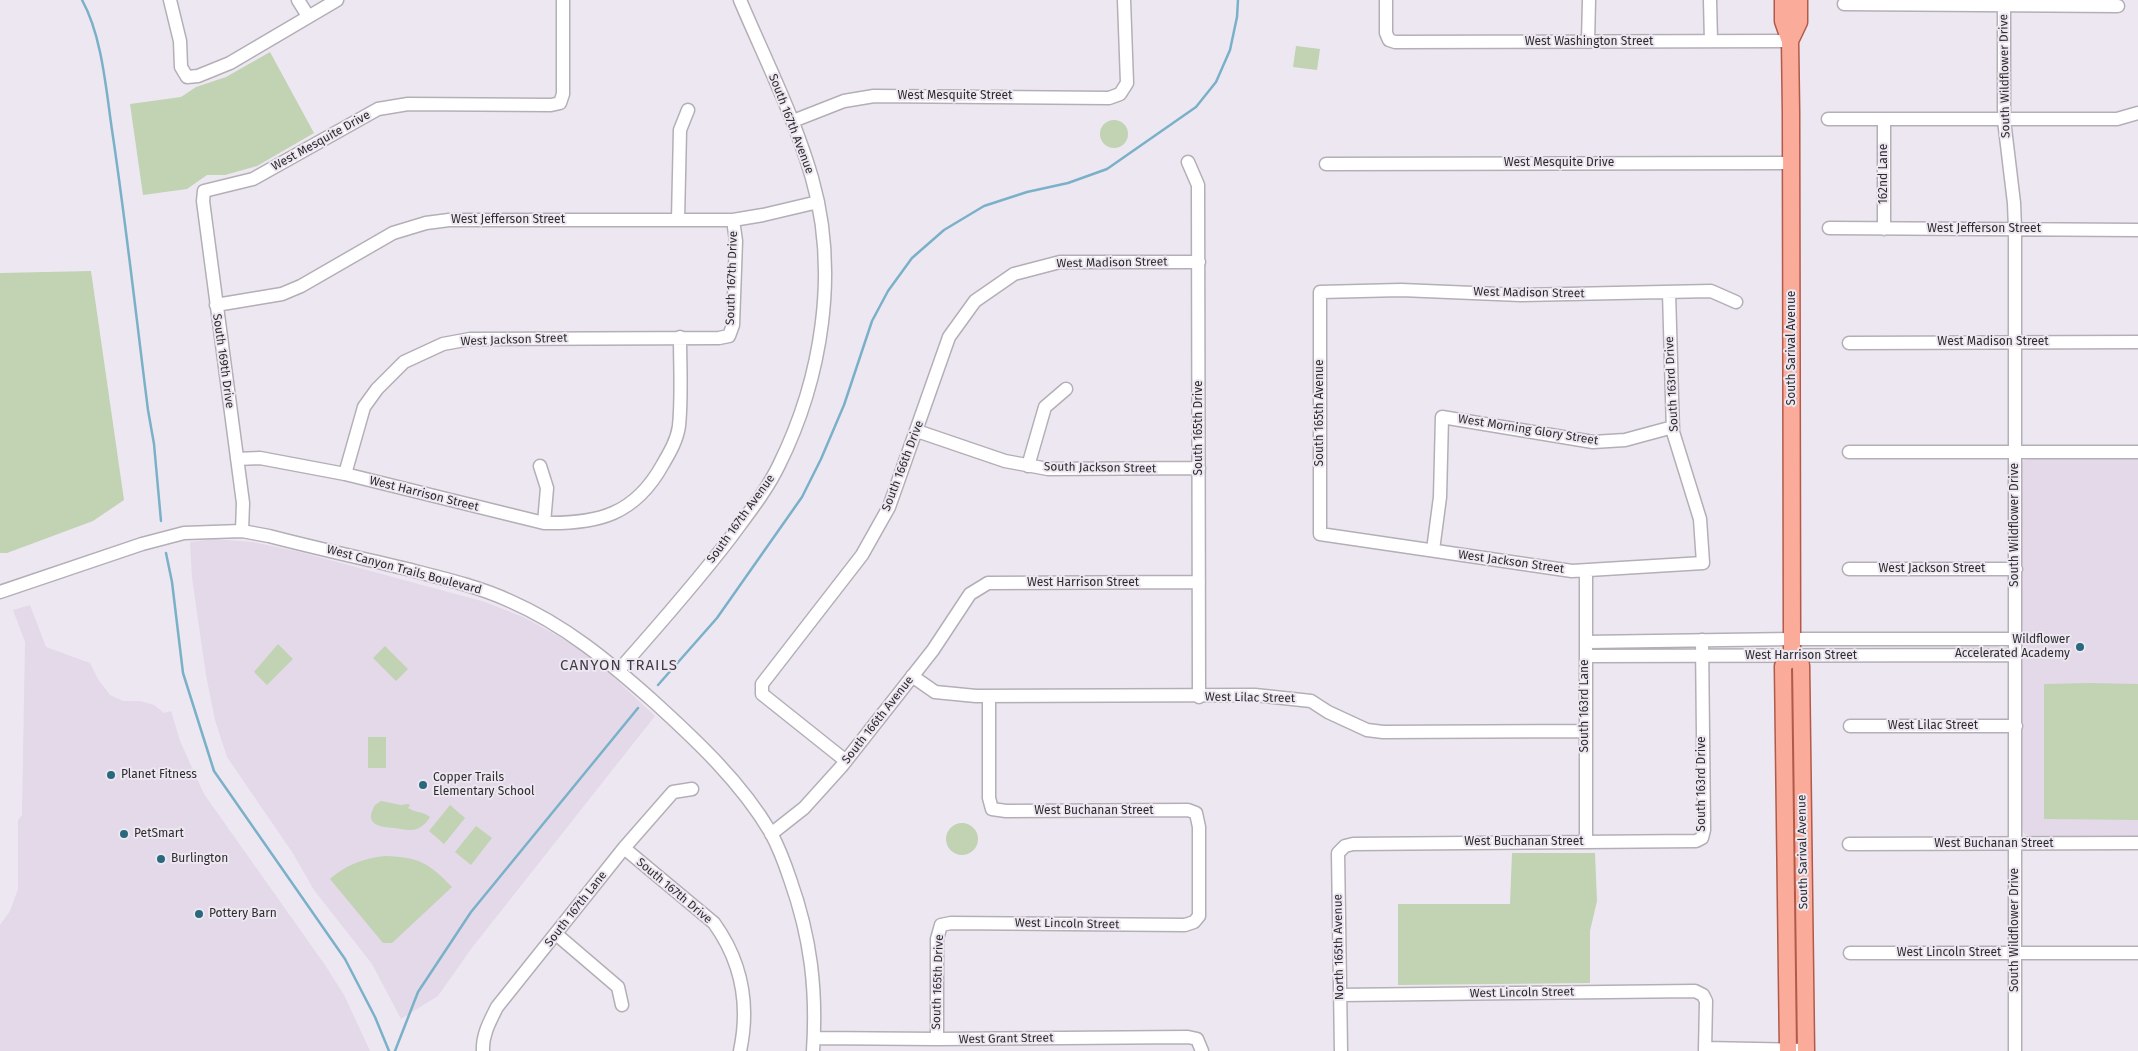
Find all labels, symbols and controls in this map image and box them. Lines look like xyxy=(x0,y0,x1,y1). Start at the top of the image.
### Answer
street label: South Wildflower Drive xyxy=(1997,14,2013,138)
street label: West Washington Street xyxy=(1525,35,1653,49)
street label: South 167th Avenue xyxy=(765,72,817,176)
street label: West Mesquite Street xyxy=(898,89,1012,103)
street label: West Mesquite Drive xyxy=(269,108,373,174)
street label: 162nd Lane xyxy=(1877,144,1891,204)
street label: West Mesquite Drive xyxy=(1504,156,1614,170)
street label: West Jefferson Street xyxy=(451,213,565,227)
street label: West Jefferson Street xyxy=(1927,222,2041,236)
street label: South 167th Drive xyxy=(723,231,741,325)
street label: West Madison Street xyxy=(1056,255,1168,271)
street label: West Madison Street xyxy=(1473,285,1585,301)
street label: South Sarival Avenue xyxy=(1785,291,1799,405)
street label: South 169th Drive xyxy=(209,313,237,409)
street label: West Jackson Street xyxy=(460,331,568,349)
street label: West Madison Street xyxy=(1937,335,2049,349)
street label: South 163rd Drive xyxy=(1662,336,1682,432)
street label: South 165th Avenue xyxy=(1313,360,1327,466)
street label: South 165th Drive xyxy=(1192,380,1206,476)
street label: West Morning Glory Street xyxy=(1457,412,1599,448)
street label: South 166th Drive xyxy=(879,419,927,513)
street label: South Jackson Street xyxy=(1044,460,1156,476)
street label: South Wildflower Drive xyxy=(2008,463,2022,587)
street label: South 167th Avenue xyxy=(704,472,778,566)
street label: West Harrison Street xyxy=(368,473,480,515)
street label: West Canyon Trails Boulevard xyxy=(325,542,483,598)
street label: West Jackson Street xyxy=(1457,547,1565,577)
street label: West Jackson Street xyxy=(1879,562,1985,576)
street label: West Harrison Street xyxy=(1027,576,1139,590)
place label: Wildflower Accelerated Academy xyxy=(1955,633,2070,661)
marker: Wildflower Accelerated Academy xyxy=(2074,641,2086,653)
street label: West Harrison Street xyxy=(1745,649,1857,663)
district label: CANYON TRAILS xyxy=(558,657,680,675)
street label: South 163rd Lane xyxy=(1578,659,1592,753)
street label: South 166th Avenue xyxy=(839,673,917,767)
street label: West Lilac Street xyxy=(1205,690,1295,706)
street label: West Lilac Street xyxy=(1888,719,1978,733)
street label: South 163rd Drive xyxy=(1695,736,1709,832)
place label: Planet Fitness xyxy=(121,768,197,782)
marker: Planet Fitness xyxy=(105,769,117,781)
place label: Copper Trails Elementary School xyxy=(433,771,535,799)
marker: Copper Trails Elementary School xyxy=(417,779,429,791)
street label: South Sarival Avenue xyxy=(1795,794,1811,910)
street label: West Buchanan Street xyxy=(1034,804,1154,818)
place label: PetSmart xyxy=(134,827,184,841)
marker: PetSmart xyxy=(118,828,130,840)
street label: West Buchanan Street xyxy=(1464,835,1584,849)
street label: West Buchanan Street xyxy=(1934,837,2054,851)
place label: Burlington xyxy=(171,852,228,866)
marker: Burlington xyxy=(155,853,167,865)
street label: South 167th Drive xyxy=(633,855,715,927)
street label: South 167th Lane xyxy=(542,868,610,950)
street label: South Wildflower Drive xyxy=(2008,868,2022,992)
street label: North 165th Avenue xyxy=(1331,894,1347,1000)
place label: Pottery Barn xyxy=(209,907,277,921)
marker: Pottery Barn xyxy=(193,908,205,920)
street label: West Lincoln Street xyxy=(1015,916,1119,932)
street label: South 165th Drive xyxy=(929,934,947,1030)
street label: West Lincoln Street xyxy=(1897,946,2001,960)
street label: West Lincoln Street xyxy=(1470,985,1574,1001)
street label: West Grant Street xyxy=(958,1031,1054,1047)

